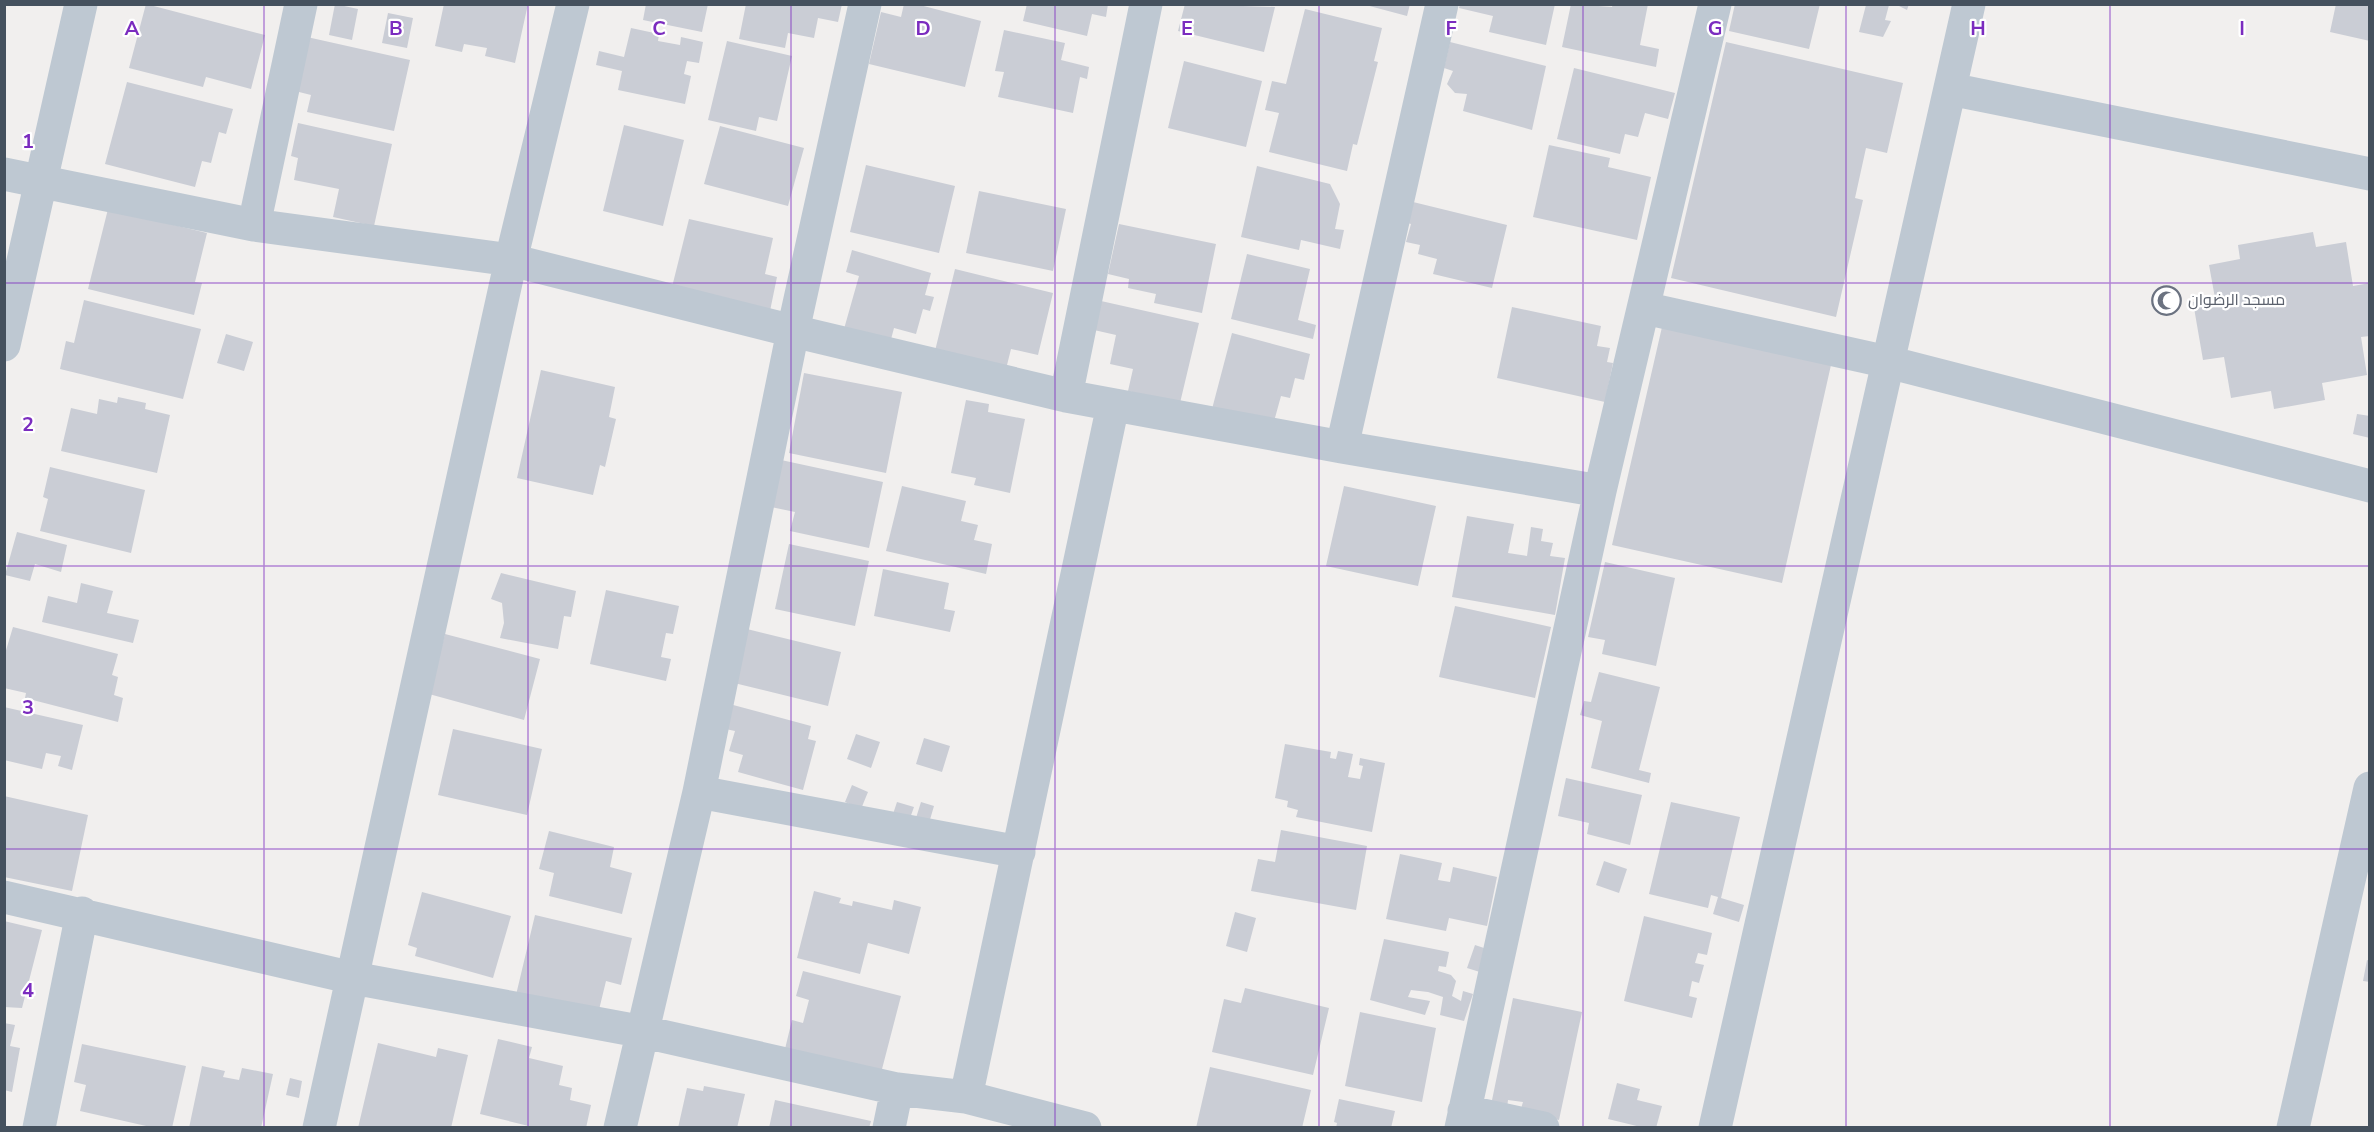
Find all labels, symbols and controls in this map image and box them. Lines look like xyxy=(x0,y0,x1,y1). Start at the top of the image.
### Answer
text: A xyxy=(125,15,140,42)
text: B xyxy=(389,15,403,42)
text: C xyxy=(652,15,666,42)
text: D xyxy=(915,15,931,42)
text: E xyxy=(1181,15,1193,42)
text: F xyxy=(1445,15,1457,42)
text: G xyxy=(1708,15,1722,42)
text: H xyxy=(1970,15,1986,42)
text: I xyxy=(2239,15,2245,42)
text: 1 xyxy=(22,128,34,155)
mosque icon: مسجد الرضوان xyxy=(2151,284,2183,316)
place label: مسجد الرضوان xyxy=(2188,289,2285,311)
text: 2 xyxy=(22,411,34,438)
text: 3 xyxy=(22,694,34,721)
text: 4 xyxy=(22,977,34,1004)

